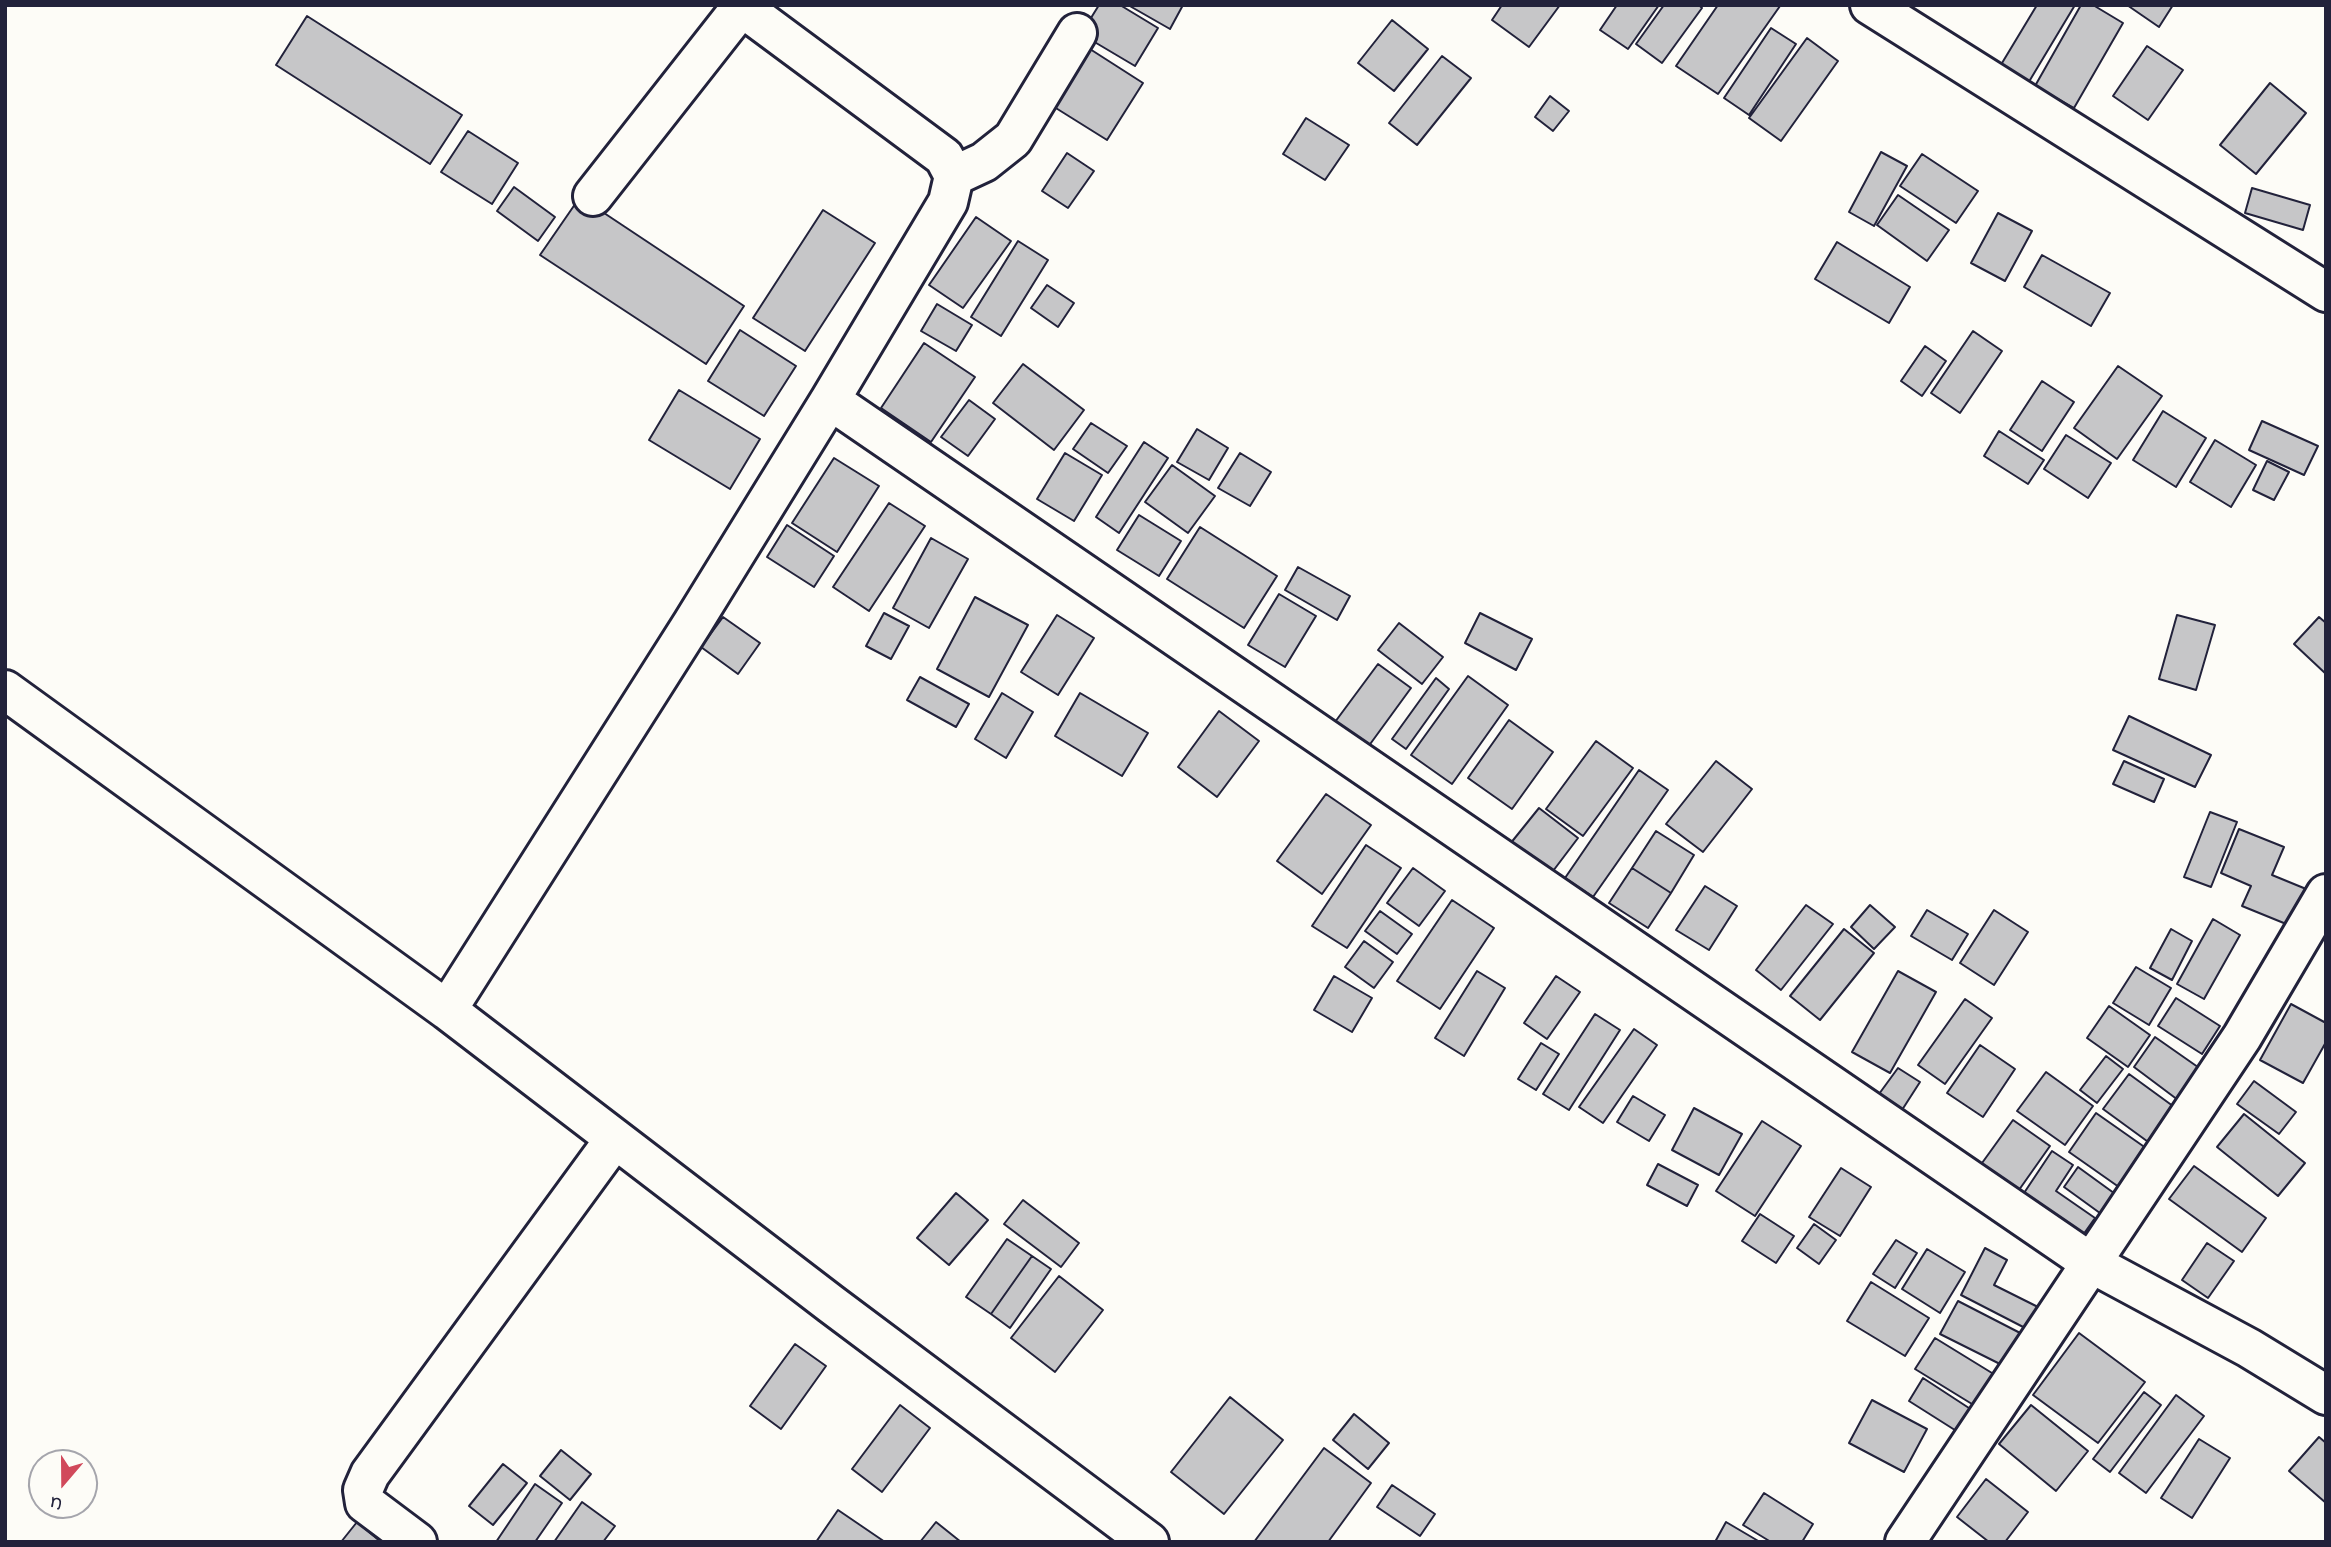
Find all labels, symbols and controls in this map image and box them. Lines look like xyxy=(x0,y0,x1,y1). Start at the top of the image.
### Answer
north arrow xyxy=(28,1449,98,1519)
text: U xyxy=(46,1488,67,1517)

